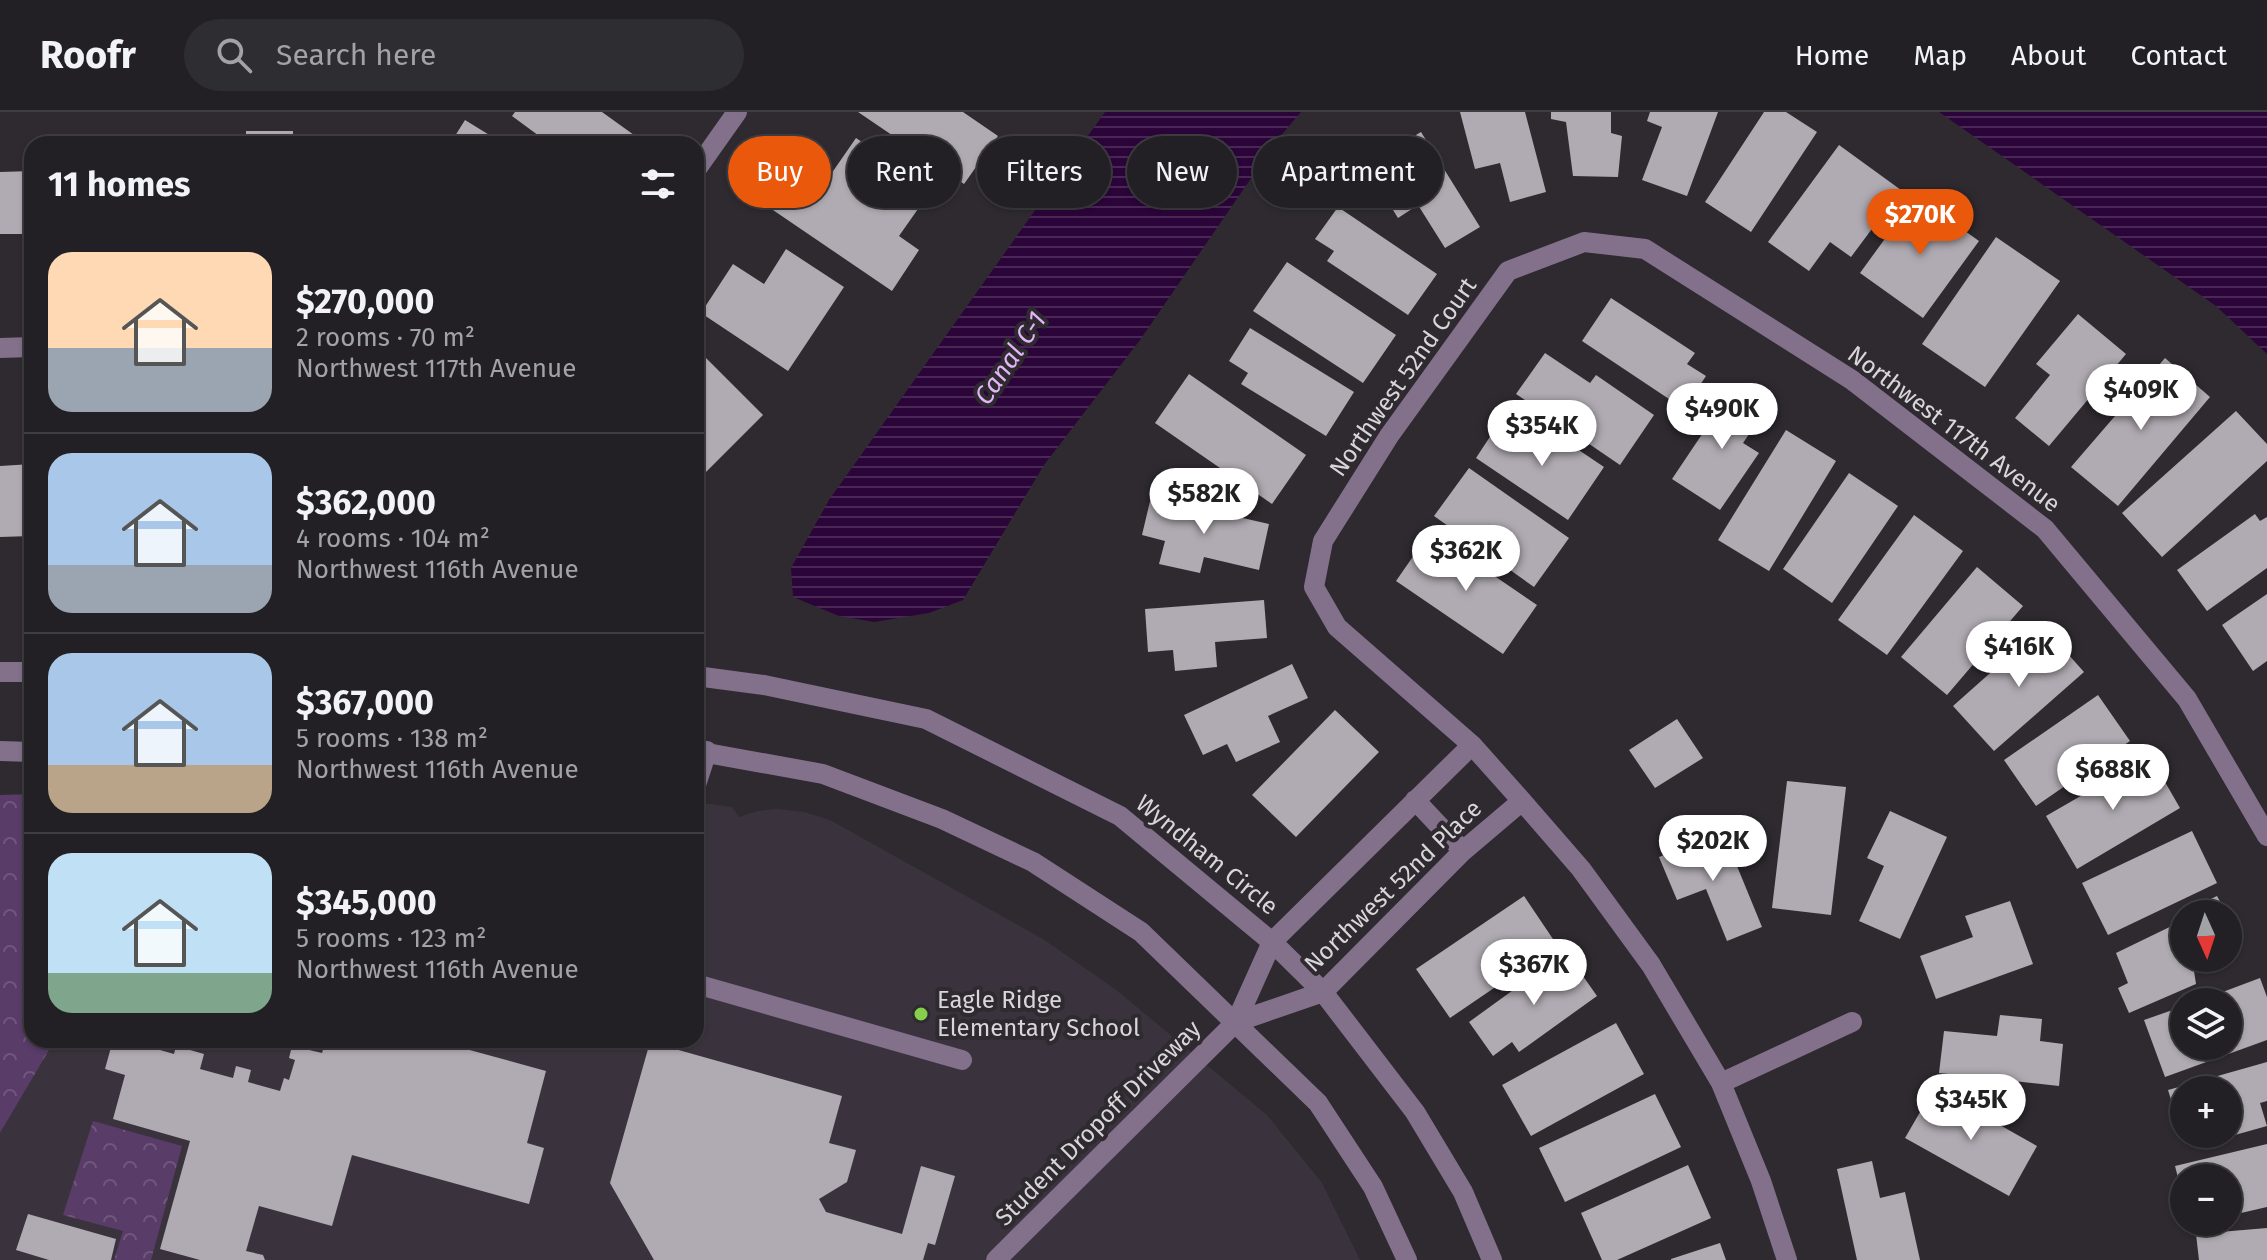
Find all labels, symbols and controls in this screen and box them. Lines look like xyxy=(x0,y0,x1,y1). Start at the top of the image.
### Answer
search box xyxy=(184,19,744,91)
text: Roofr xyxy=(40,32,136,78)
icon: search xyxy=(212,33,256,77)
text: Search here xyxy=(276,37,436,73)
text: Home xyxy=(1795,39,1869,72)
text: Map xyxy=(1913,39,1967,72)
text: About xyxy=(2011,39,2086,72)
text: Contact xyxy=(2130,39,2227,72)
chip: Buy xyxy=(728,136,831,208)
chip: Rent xyxy=(847,136,961,208)
chip: Filters xyxy=(977,136,1111,208)
chip: New xyxy=(1127,136,1237,208)
chip: Apartment xyxy=(1253,136,1443,208)
icon: filters xyxy=(636,162,680,206)
text: 11 homes xyxy=(48,164,190,205)
pin: $270K xyxy=(1864,189,1976,257)
text: $270K xyxy=(1885,199,1955,230)
street label: Northwest 52nd Court xyxy=(1324,272,1482,482)
text: $270,000 xyxy=(296,281,434,322)
icon: home xyxy=(112,284,208,380)
water label: Canal C-1 xyxy=(968,306,1053,411)
text: 2 rooms · 70 m² xyxy=(296,322,475,353)
street label: Northwest 117th Avenue xyxy=(1842,340,2066,518)
text: Northwest 117th Avenue xyxy=(296,353,576,384)
pin: $409K xyxy=(2085,364,2197,432)
text: $409K xyxy=(2104,374,2178,405)
pin: $490K xyxy=(1666,383,1778,451)
text: $490K xyxy=(1685,393,1759,424)
pin: $354K xyxy=(1486,400,1598,468)
text: $354K xyxy=(1506,410,1578,441)
pin: $582K xyxy=(1148,468,1260,536)
text: $582K xyxy=(1168,478,1240,509)
text: $362,000 xyxy=(296,482,436,523)
icon: home xyxy=(112,485,208,581)
text: 4 rooms · 104 m² xyxy=(296,523,490,554)
pin: $362K xyxy=(1410,525,1522,593)
text: $362K xyxy=(1430,535,1502,566)
text: Northwest 116th Avenue xyxy=(296,554,579,585)
pin: $416K xyxy=(1963,621,2075,689)
text: $416K xyxy=(1984,631,2054,662)
text: $367,000 xyxy=(296,682,434,723)
icon: home xyxy=(112,685,208,781)
text: 5 rooms · 138 m² xyxy=(296,723,488,754)
pin: $688K xyxy=(2057,744,2169,812)
text: Northwest 116th Avenue xyxy=(296,754,579,785)
text: $688K xyxy=(2075,754,2151,785)
street label: Wyndham Circle xyxy=(1130,789,1284,921)
street label: Northwest 52nd Place xyxy=(1299,794,1487,978)
pin: $202K xyxy=(1657,815,1769,883)
text: $202K xyxy=(1677,825,1749,856)
text: $345,000 xyxy=(296,882,437,923)
icon: home xyxy=(112,885,208,981)
north arrow xyxy=(2170,900,2242,972)
map controls xyxy=(2170,900,2242,1236)
text: 5 rooms · 123 m² xyxy=(296,923,486,954)
pin: $367K xyxy=(1478,939,1590,1007)
text: $367K xyxy=(1499,949,1569,980)
text: Northwest 116th Avenue xyxy=(296,954,579,985)
place label: Eagle Ridge Elementary School xyxy=(937,986,1140,1042)
button: layers xyxy=(2170,988,2242,1060)
marker: Eagle Ridge Elementary School xyxy=(912,1005,930,1023)
street label: Student Dropoff Driveway xyxy=(990,1014,1207,1231)
pin: $345K xyxy=(1915,1074,2027,1142)
button: + xyxy=(2170,1076,2242,1148)
text: $345K xyxy=(1935,1084,2007,1115)
button: − xyxy=(2170,1164,2242,1236)

